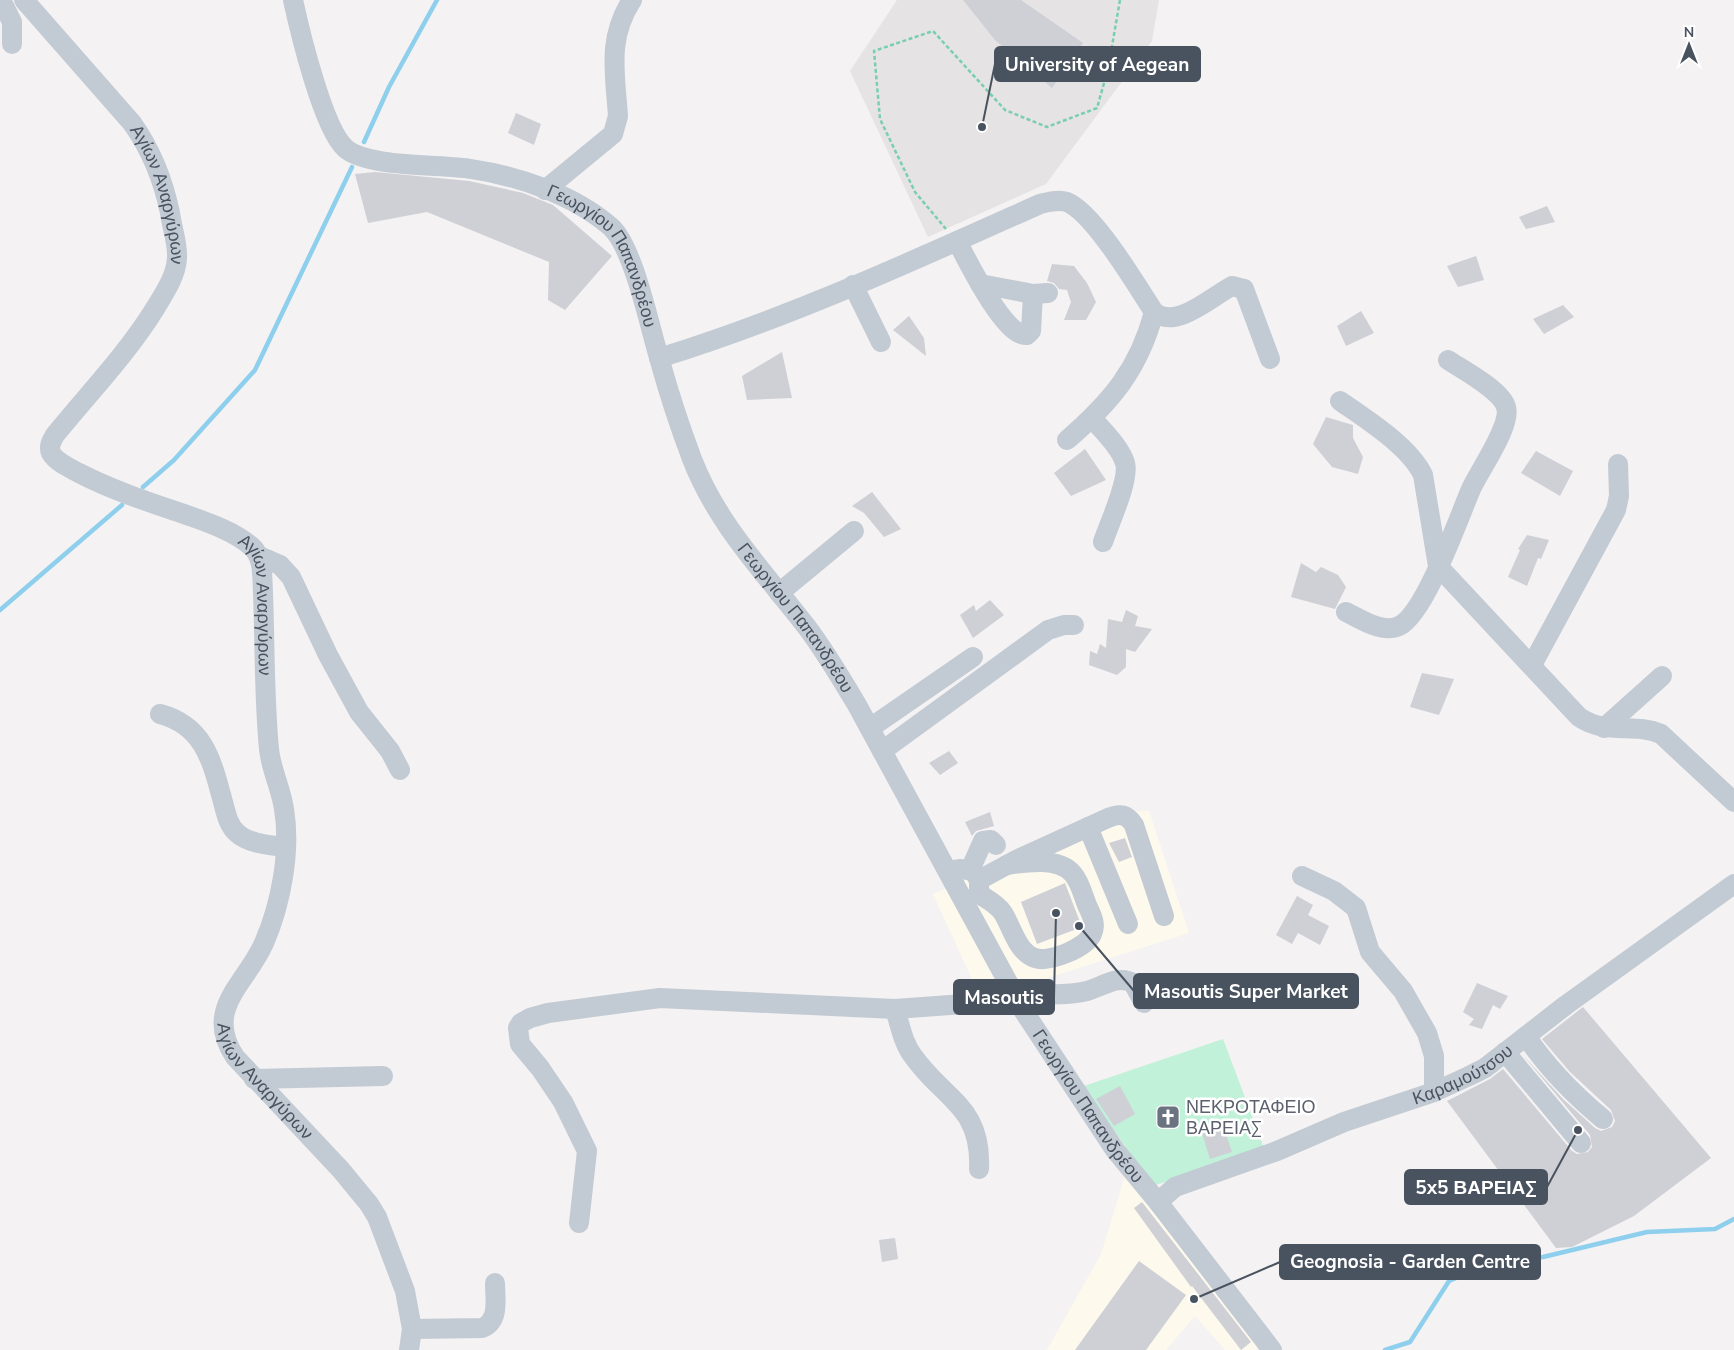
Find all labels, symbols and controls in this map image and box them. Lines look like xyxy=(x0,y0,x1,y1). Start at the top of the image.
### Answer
north arrow xyxy=(1664,20,1714,70)
text: N xyxy=(1684,23,1694,42)
callout: University of Aegean xyxy=(995,47,1200,81)
text: University of Aegean xyxy=(1005,52,1189,78)
street label: Αγίων Αναργύρων xyxy=(125,120,189,265)
street label: Γεωργίου Παπανδρέου xyxy=(543,179,662,330)
street label: Αγίων Αναργύρων xyxy=(233,528,277,676)
street label: Γεωργίου Παπανδρέου xyxy=(732,538,859,697)
callout: Masoutis Super Market xyxy=(1134,974,1358,1008)
text: Masoutis Super Market xyxy=(1144,979,1349,1005)
callout: Masoutis xyxy=(954,980,1054,1014)
text: Masoutis xyxy=(964,985,1044,1011)
street label: Αγίων Αναργύρων xyxy=(211,1022,319,1145)
street label: Γεωργίου Παπανδρέου xyxy=(1027,1025,1149,1188)
street label: Καραμούτσου xyxy=(1409,1039,1518,1110)
place label: ΝΕΚΡΟΤΑΦΕΙΟ ΒΑΡΕΙΑΣ xyxy=(1186,1095,1316,1140)
church icon: ΝΕΚΡΟΤΑΦΕΙΟ ΒΑΡΕΙΑΣ xyxy=(1155,1104,1181,1130)
callout: 5x5 ΒΑΡΕΙΑΣ xyxy=(1405,1170,1547,1204)
text: 5x5 ΒΑΡΕΙΑΣ xyxy=(1415,1175,1537,1201)
callout: Geognosia - Garden Centre xyxy=(1280,1245,1540,1279)
text: Geognosia - Garden Centre xyxy=(1290,1249,1530,1275)

